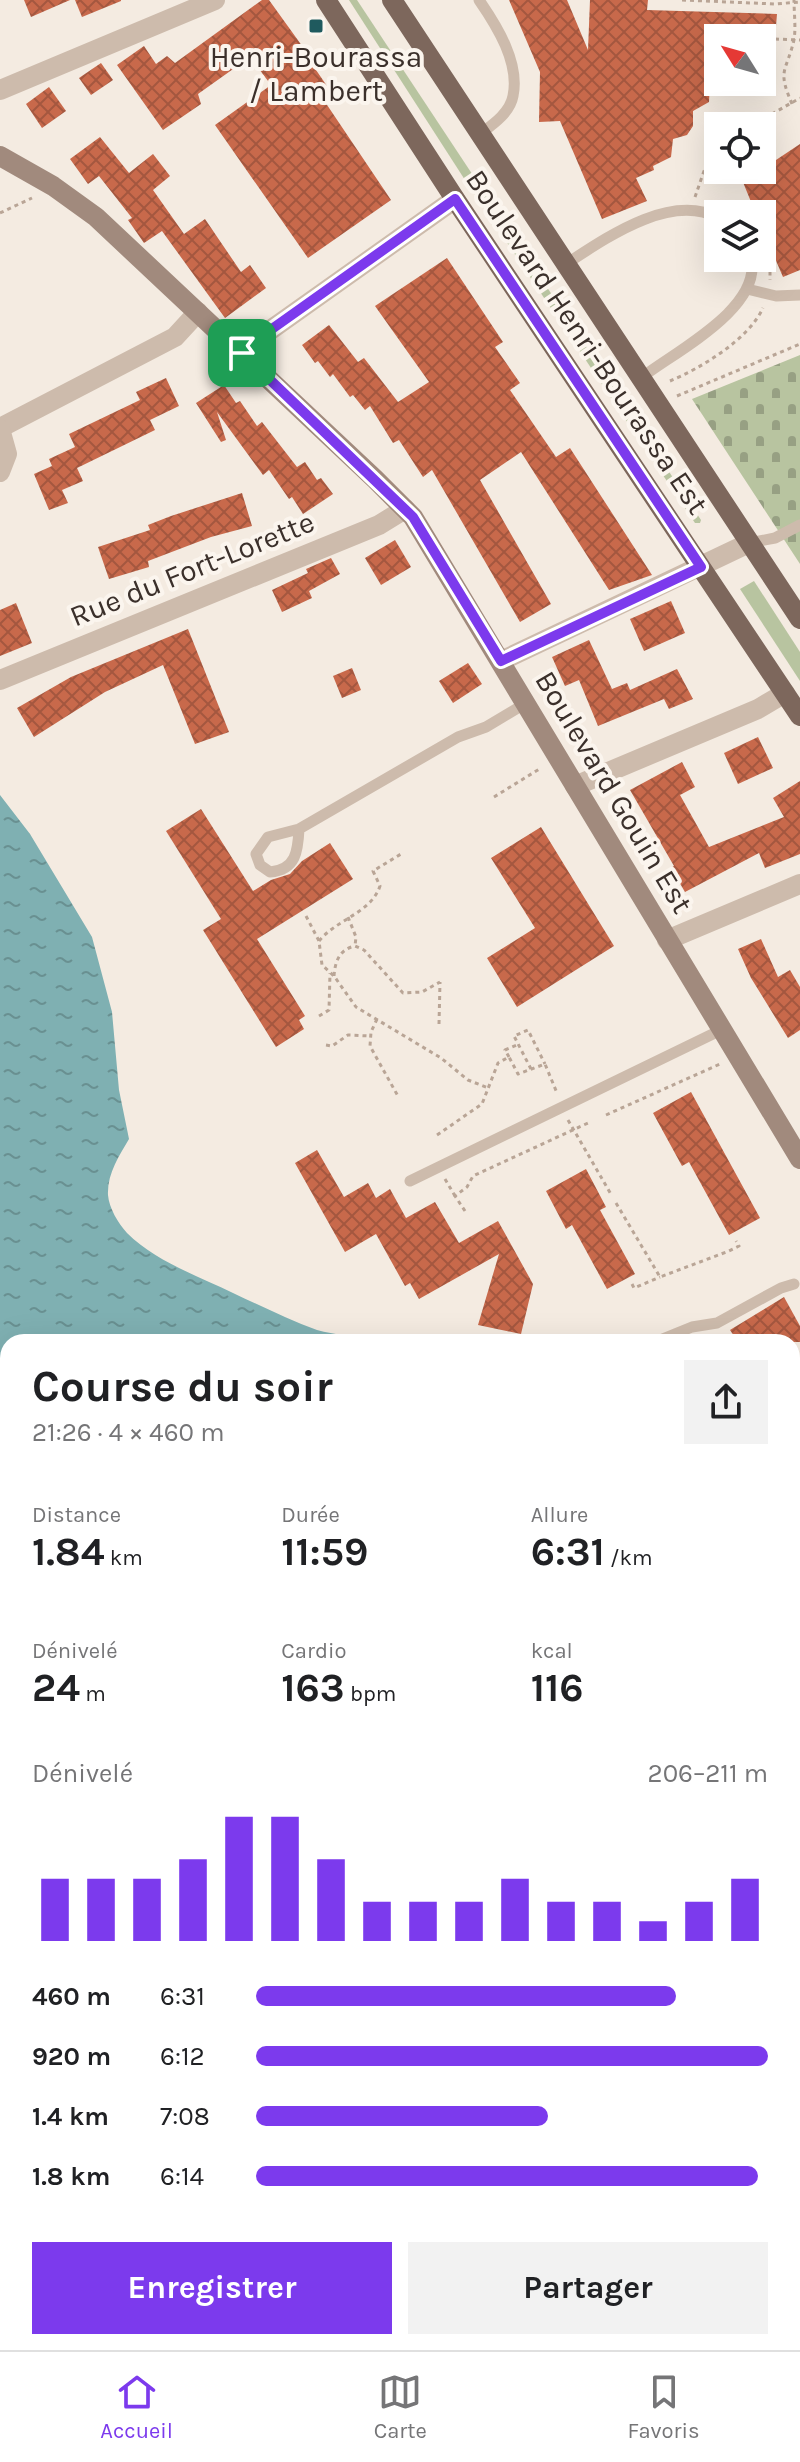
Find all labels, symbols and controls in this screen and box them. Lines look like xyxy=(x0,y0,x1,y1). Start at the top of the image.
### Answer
marker: Henri-Bourassa / Lambert xyxy=(307,17,325,35)
north arrow xyxy=(704,24,776,96)
map controls xyxy=(704,24,776,272)
place label: Henri-Bourassa / Lambert xyxy=(210,39,422,109)
button: locate xyxy=(704,112,776,184)
street label: Boulevard Henri-Bourassa Est xyxy=(458,163,716,521)
button: layers xyxy=(704,200,776,272)
pin xyxy=(208,319,276,387)
icon: arrive xyxy=(220,331,264,375)
street label: Rue du Fort-Lorette xyxy=(64,503,320,635)
street label: Boulevard Gouin Est xyxy=(527,664,701,920)
button: share xyxy=(684,1360,768,1444)
text: Course du soir xyxy=(32,1361,333,1412)
text: 21:26 · 4 × 460 m xyxy=(32,1417,224,1448)
text: Distance xyxy=(32,1502,121,1528)
text: Durée xyxy=(281,1502,340,1528)
text: Allure xyxy=(531,1502,588,1528)
text: 1.84 xyxy=(32,1528,105,1575)
text: 11:59 xyxy=(281,1528,368,1575)
text: 6:31 xyxy=(531,1528,605,1575)
text: km xyxy=(105,1545,143,1571)
text: /km xyxy=(605,1545,653,1571)
text: Dénivelé xyxy=(32,1638,117,1664)
text: Cardio xyxy=(281,1638,347,1664)
text: kcal xyxy=(531,1638,573,1664)
text: 24 xyxy=(32,1664,80,1711)
text: 163 xyxy=(281,1664,345,1711)
text: 116 xyxy=(531,1664,583,1711)
text: m xyxy=(80,1681,106,1707)
text: bpm xyxy=(345,1681,396,1707)
text: Dénivelé xyxy=(32,1758,133,1789)
text: 206–211 m xyxy=(648,1758,768,1789)
text: 460 m xyxy=(32,1981,111,2012)
text: 6:31 xyxy=(160,1981,205,2012)
text: 920 m xyxy=(32,2041,111,2072)
text: 6:12 xyxy=(160,2041,205,2072)
text: 1.4 km xyxy=(32,2101,109,2132)
text: 7:08 xyxy=(160,2101,210,2132)
text: 1.8 km xyxy=(32,2161,110,2192)
text: 6:14 xyxy=(160,2161,204,2192)
button: Enregistrer xyxy=(32,2242,392,2334)
button: Partager xyxy=(408,2242,768,2334)
tab: Accueil xyxy=(100,2370,173,2444)
tab: Carte xyxy=(374,2370,427,2444)
tab: Favoris xyxy=(627,2370,700,2444)

